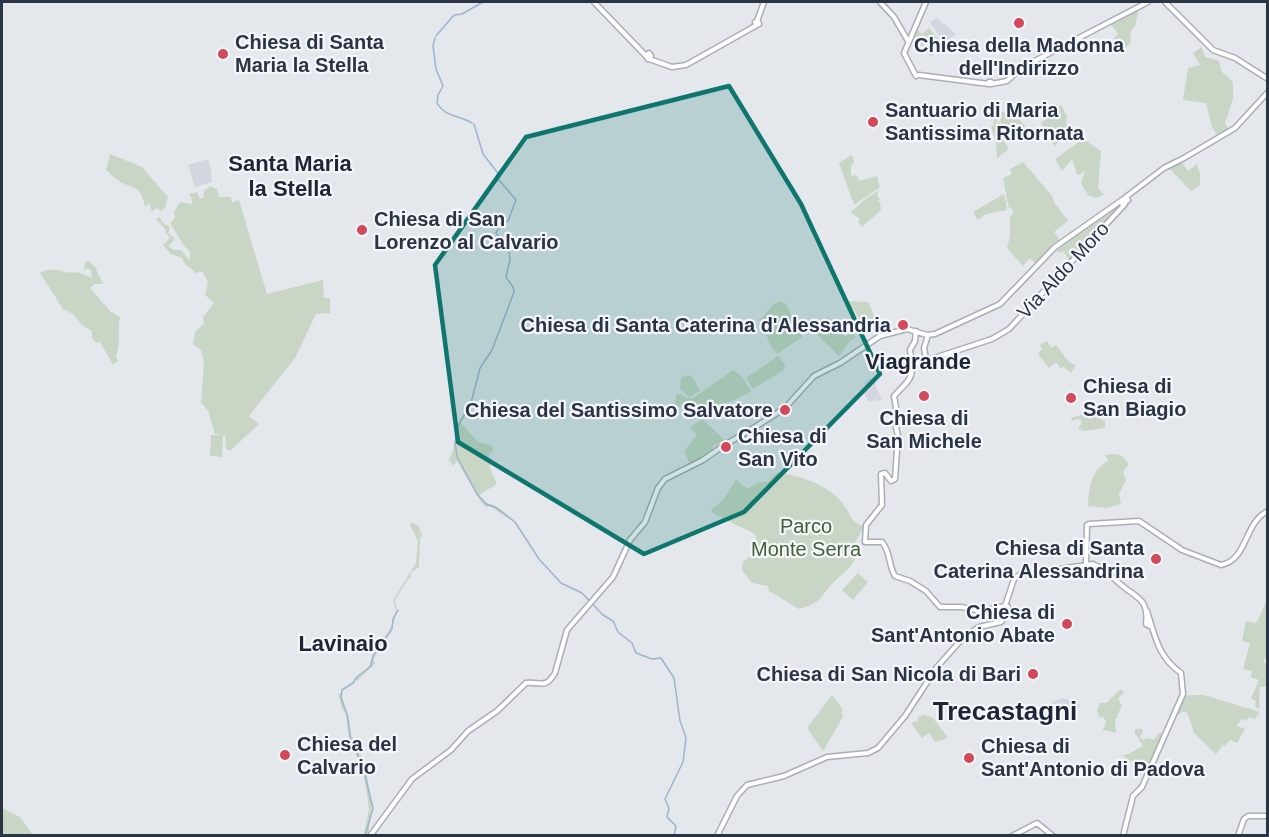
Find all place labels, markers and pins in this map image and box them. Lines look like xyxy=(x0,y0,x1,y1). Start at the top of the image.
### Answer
marker: Chiesa della Madonna dell'Indirizzo xyxy=(1012,16,1026,30)
place label: Chiesa di Santa Maria la Stella xyxy=(235,31,385,76)
place label: Chiesa della Madonna dell'Indirizzo xyxy=(914,34,1125,79)
marker: Chiesa di Santa Maria la Stella xyxy=(216,47,230,61)
place label: Santuario di Maria Santissima Ritornata xyxy=(885,99,1085,144)
marker: Santuario di Maria Santissima Ritornata xyxy=(866,115,880,129)
place label: Chiesa di San Lorenzo al Calvario xyxy=(374,208,559,253)
marker: Chiesa di San Lorenzo al Calvario xyxy=(355,223,369,237)
place label: Chiesa di Santa Caterina d'Alessandria xyxy=(521,314,892,336)
marker: Chiesa di Santa Caterina d'Alessandria xyxy=(896,318,910,332)
place label: Chiesa di San Biagio xyxy=(1083,375,1186,420)
marker: Chiesa di San Michele xyxy=(917,389,931,403)
marker: Chiesa di San Biagio xyxy=(1064,391,1078,405)
place label: Chiesa del Santissimo Salvatore xyxy=(465,399,773,421)
marker: Chiesa del Santissimo Salvatore xyxy=(778,403,792,417)
place label: Chiesa di San Michele xyxy=(866,407,982,452)
place label: Chiesa di San Vito xyxy=(738,425,827,470)
marker: Chiesa di San Vito xyxy=(719,440,733,454)
place label: Chiesa di Santa Caterina Alessandrina xyxy=(934,537,1145,582)
marker: Chiesa di Santa Caterina Alessandrina xyxy=(1149,552,1163,566)
place label: Chiesa di Sant'Antonio Abate xyxy=(871,601,1055,646)
marker: Chiesa di Sant'Antonio Abate xyxy=(1060,617,1074,631)
place label: Chiesa di San Nicola di Bari xyxy=(756,663,1021,685)
marker: Chiesa di San Nicola di Bari xyxy=(1026,667,1040,681)
place label: Chiesa del Calvario xyxy=(297,733,397,778)
place label: Chiesa di Sant'Antonio di Padova xyxy=(981,735,1206,780)
marker: Chiesa del Calvario xyxy=(278,748,292,762)
marker: Chiesa di Sant'Antonio di Padova xyxy=(962,751,976,765)

